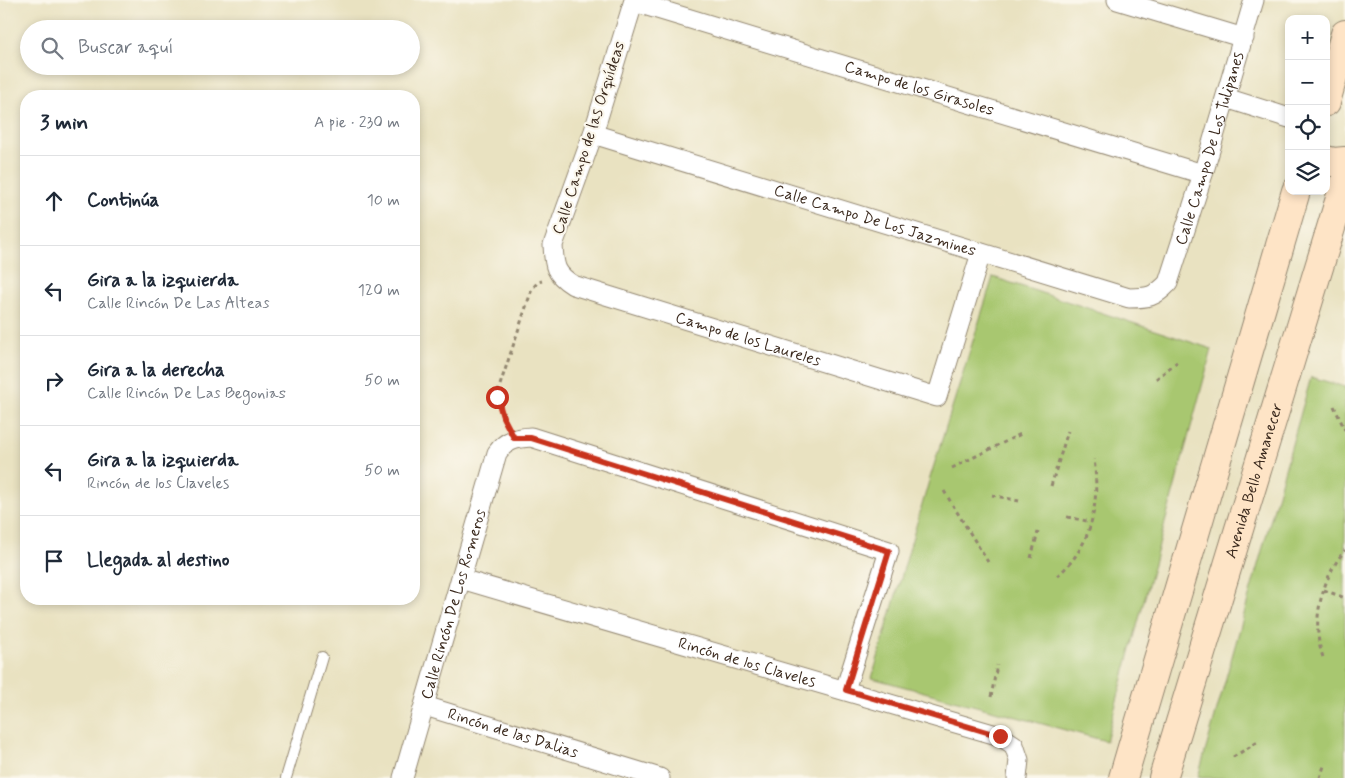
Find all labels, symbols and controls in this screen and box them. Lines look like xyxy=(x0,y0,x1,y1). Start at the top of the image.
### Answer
map controls xyxy=(1285,15,1330,195)
button: + xyxy=(1285,15,1330,60)
search box xyxy=(20,20,420,75)
icon: search xyxy=(38,34,66,62)
text: Buscar aquí xyxy=(78,35,173,60)
street label: Calle Campo de las Orquídeas xyxy=(548,39,630,237)
street label: Calle Campo De Los Tulipanes xyxy=(1170,49,1249,248)
street label: Campo de los Girasoles xyxy=(842,56,997,121)
button: − xyxy=(1285,60,1330,105)
button: locate xyxy=(1285,105,1330,150)
text: 3 min xyxy=(40,109,88,137)
text: A pie · 230 m xyxy=(314,112,400,133)
button: layers xyxy=(1285,150,1330,195)
street label: Calle Campo De Los Jazmines xyxy=(771,180,979,261)
icon: ahead xyxy=(40,187,68,215)
text: Continúa xyxy=(87,188,159,213)
text: 10 m xyxy=(367,190,400,211)
text: Gira a la izquierda xyxy=(87,268,238,293)
icon: left xyxy=(40,277,68,305)
text: 120 m xyxy=(358,280,400,301)
text: Calle Rincón De Las Alteas xyxy=(87,293,269,314)
street label: Campo de los Laureles xyxy=(673,307,824,371)
text: Gira a la derecha xyxy=(87,358,225,383)
icon: right xyxy=(40,367,68,395)
text: 50 m xyxy=(364,370,400,391)
text: Calle Rincón De Las Begonias xyxy=(87,383,286,404)
route start xyxy=(486,386,509,409)
street label: Avenida Bello Amanecer xyxy=(1220,400,1288,561)
text: Gira a la izquierda xyxy=(87,448,238,473)
icon: left xyxy=(40,457,68,485)
text: 50 m xyxy=(364,460,400,481)
text: Rincón de los Claveles xyxy=(87,473,229,494)
street label: Calle Rincón De Los Romeros xyxy=(416,507,491,702)
icon: arrive xyxy=(40,547,68,575)
text: Llegada al destino xyxy=(87,548,229,573)
street label: Rincón de los Claveles xyxy=(676,632,818,692)
street label: Rincón de las Dalias xyxy=(445,703,581,763)
route end xyxy=(989,725,1012,748)

